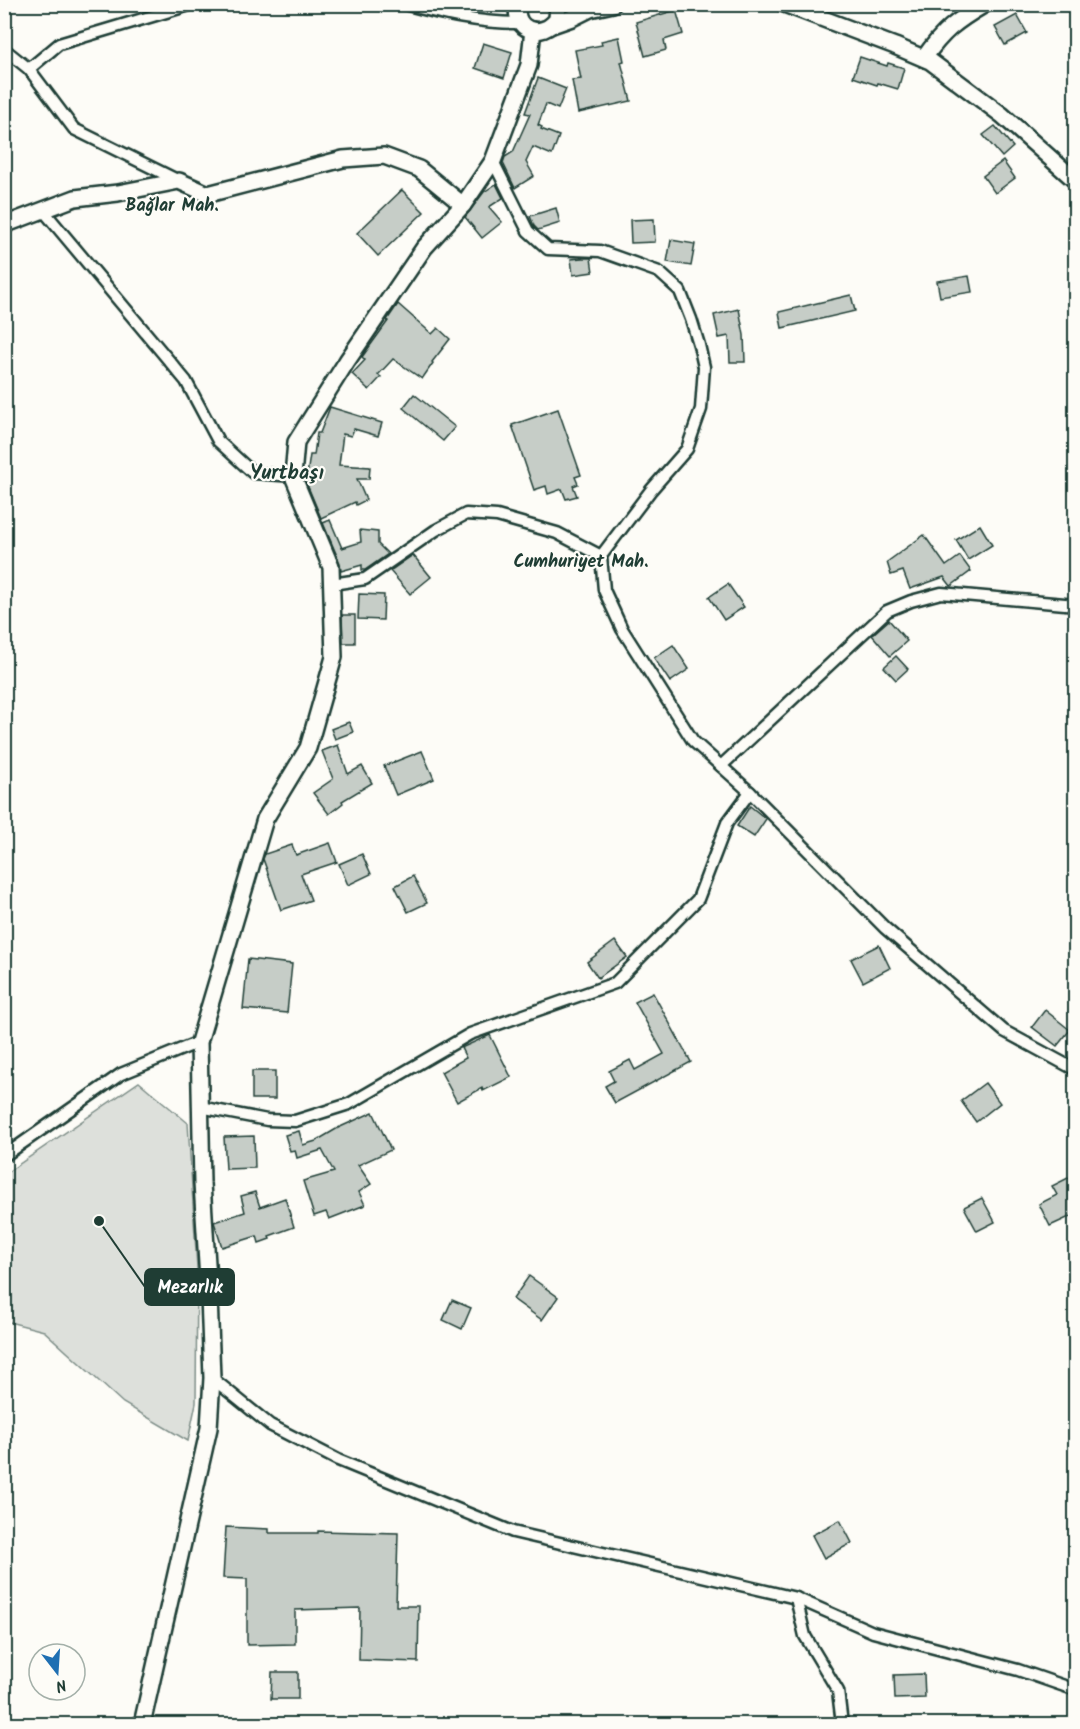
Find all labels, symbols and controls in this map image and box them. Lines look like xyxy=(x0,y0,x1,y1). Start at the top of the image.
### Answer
district label: Bağlar Mah. xyxy=(125,192,219,221)
district label: Yurtbaşı xyxy=(250,458,324,490)
district label: Cumhuriyet Mah. xyxy=(513,548,649,577)
callout: Mezarlık xyxy=(145,1269,234,1305)
text: Mezarlık xyxy=(157,1274,224,1303)
north arrow xyxy=(27,1642,87,1702)
text: N xyxy=(52,1671,69,1698)

